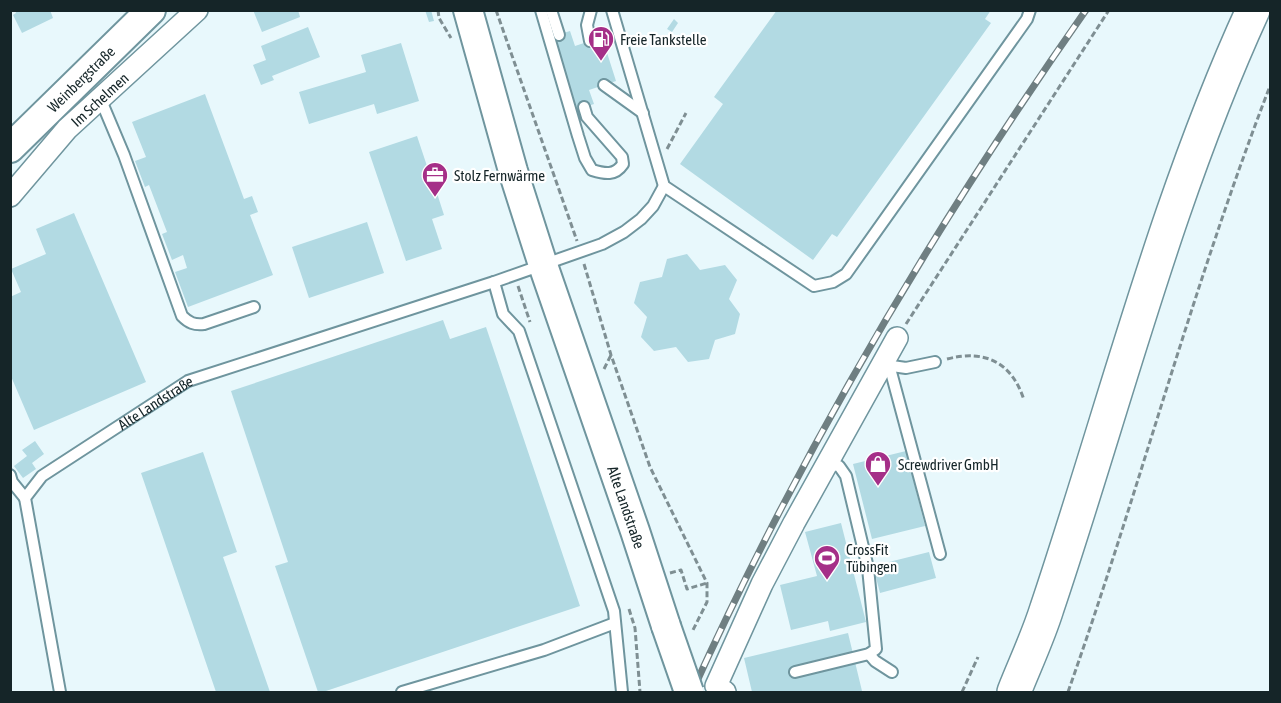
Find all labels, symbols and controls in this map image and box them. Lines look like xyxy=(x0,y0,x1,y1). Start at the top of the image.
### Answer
fuel station icon: Freie Tankstelle xyxy=(586,24,616,62)
place label: Freie Tankstelle xyxy=(620,31,707,48)
street label: Weinbergstraße xyxy=(44,42,118,115)
street label: Im Schelmen xyxy=(67,69,132,130)
office icon: Stolz Fernwärme xyxy=(420,160,450,198)
place label: Stolz Fernwärme xyxy=(454,167,545,184)
street label: Alte Landstraße xyxy=(114,372,195,433)
shop icon: Screwdriver GmbH xyxy=(863,449,893,487)
place label: Screwdriver GmbH xyxy=(898,456,999,473)
street label: Alte Landstraße xyxy=(605,464,649,551)
place label: CrossFit Tübingen xyxy=(846,541,897,575)
sports icon: CrossFit Tübingen xyxy=(812,543,842,581)

